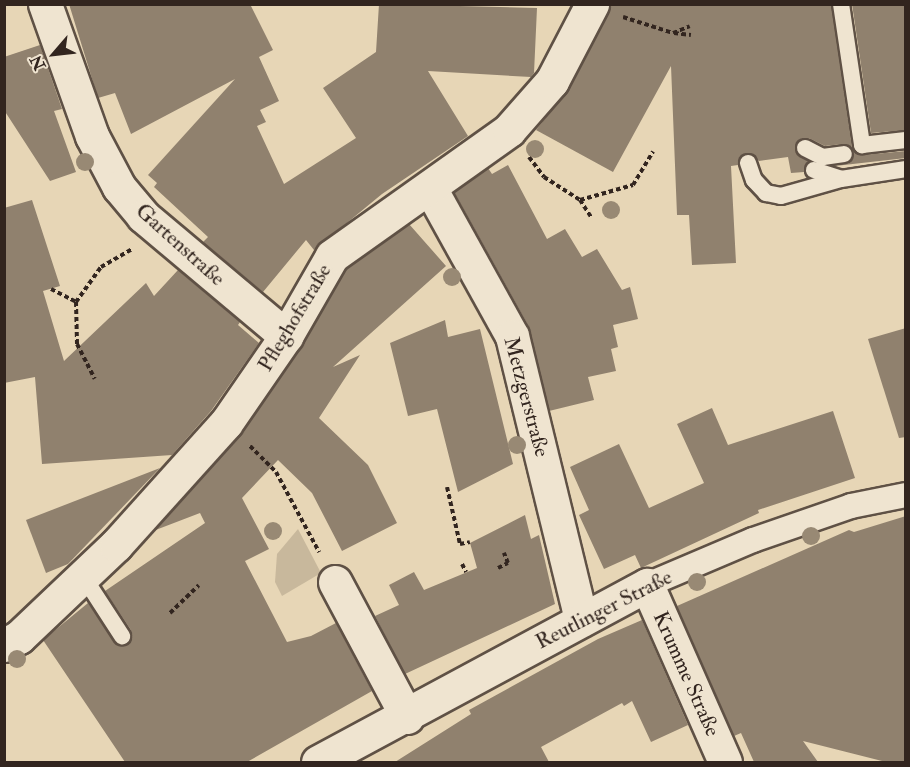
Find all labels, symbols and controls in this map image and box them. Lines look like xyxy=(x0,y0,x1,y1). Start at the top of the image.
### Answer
north arrow xyxy=(24,24,84,84)
text: N xyxy=(26,51,50,73)
street label: Gartenstraße xyxy=(130,198,230,292)
street label: Pfleghofstraße xyxy=(253,260,337,376)
street label: Metzgerstraße xyxy=(498,334,554,460)
street label: Reutlinger Straße xyxy=(532,565,676,655)
street label: Krumme Straße xyxy=(647,608,725,740)

